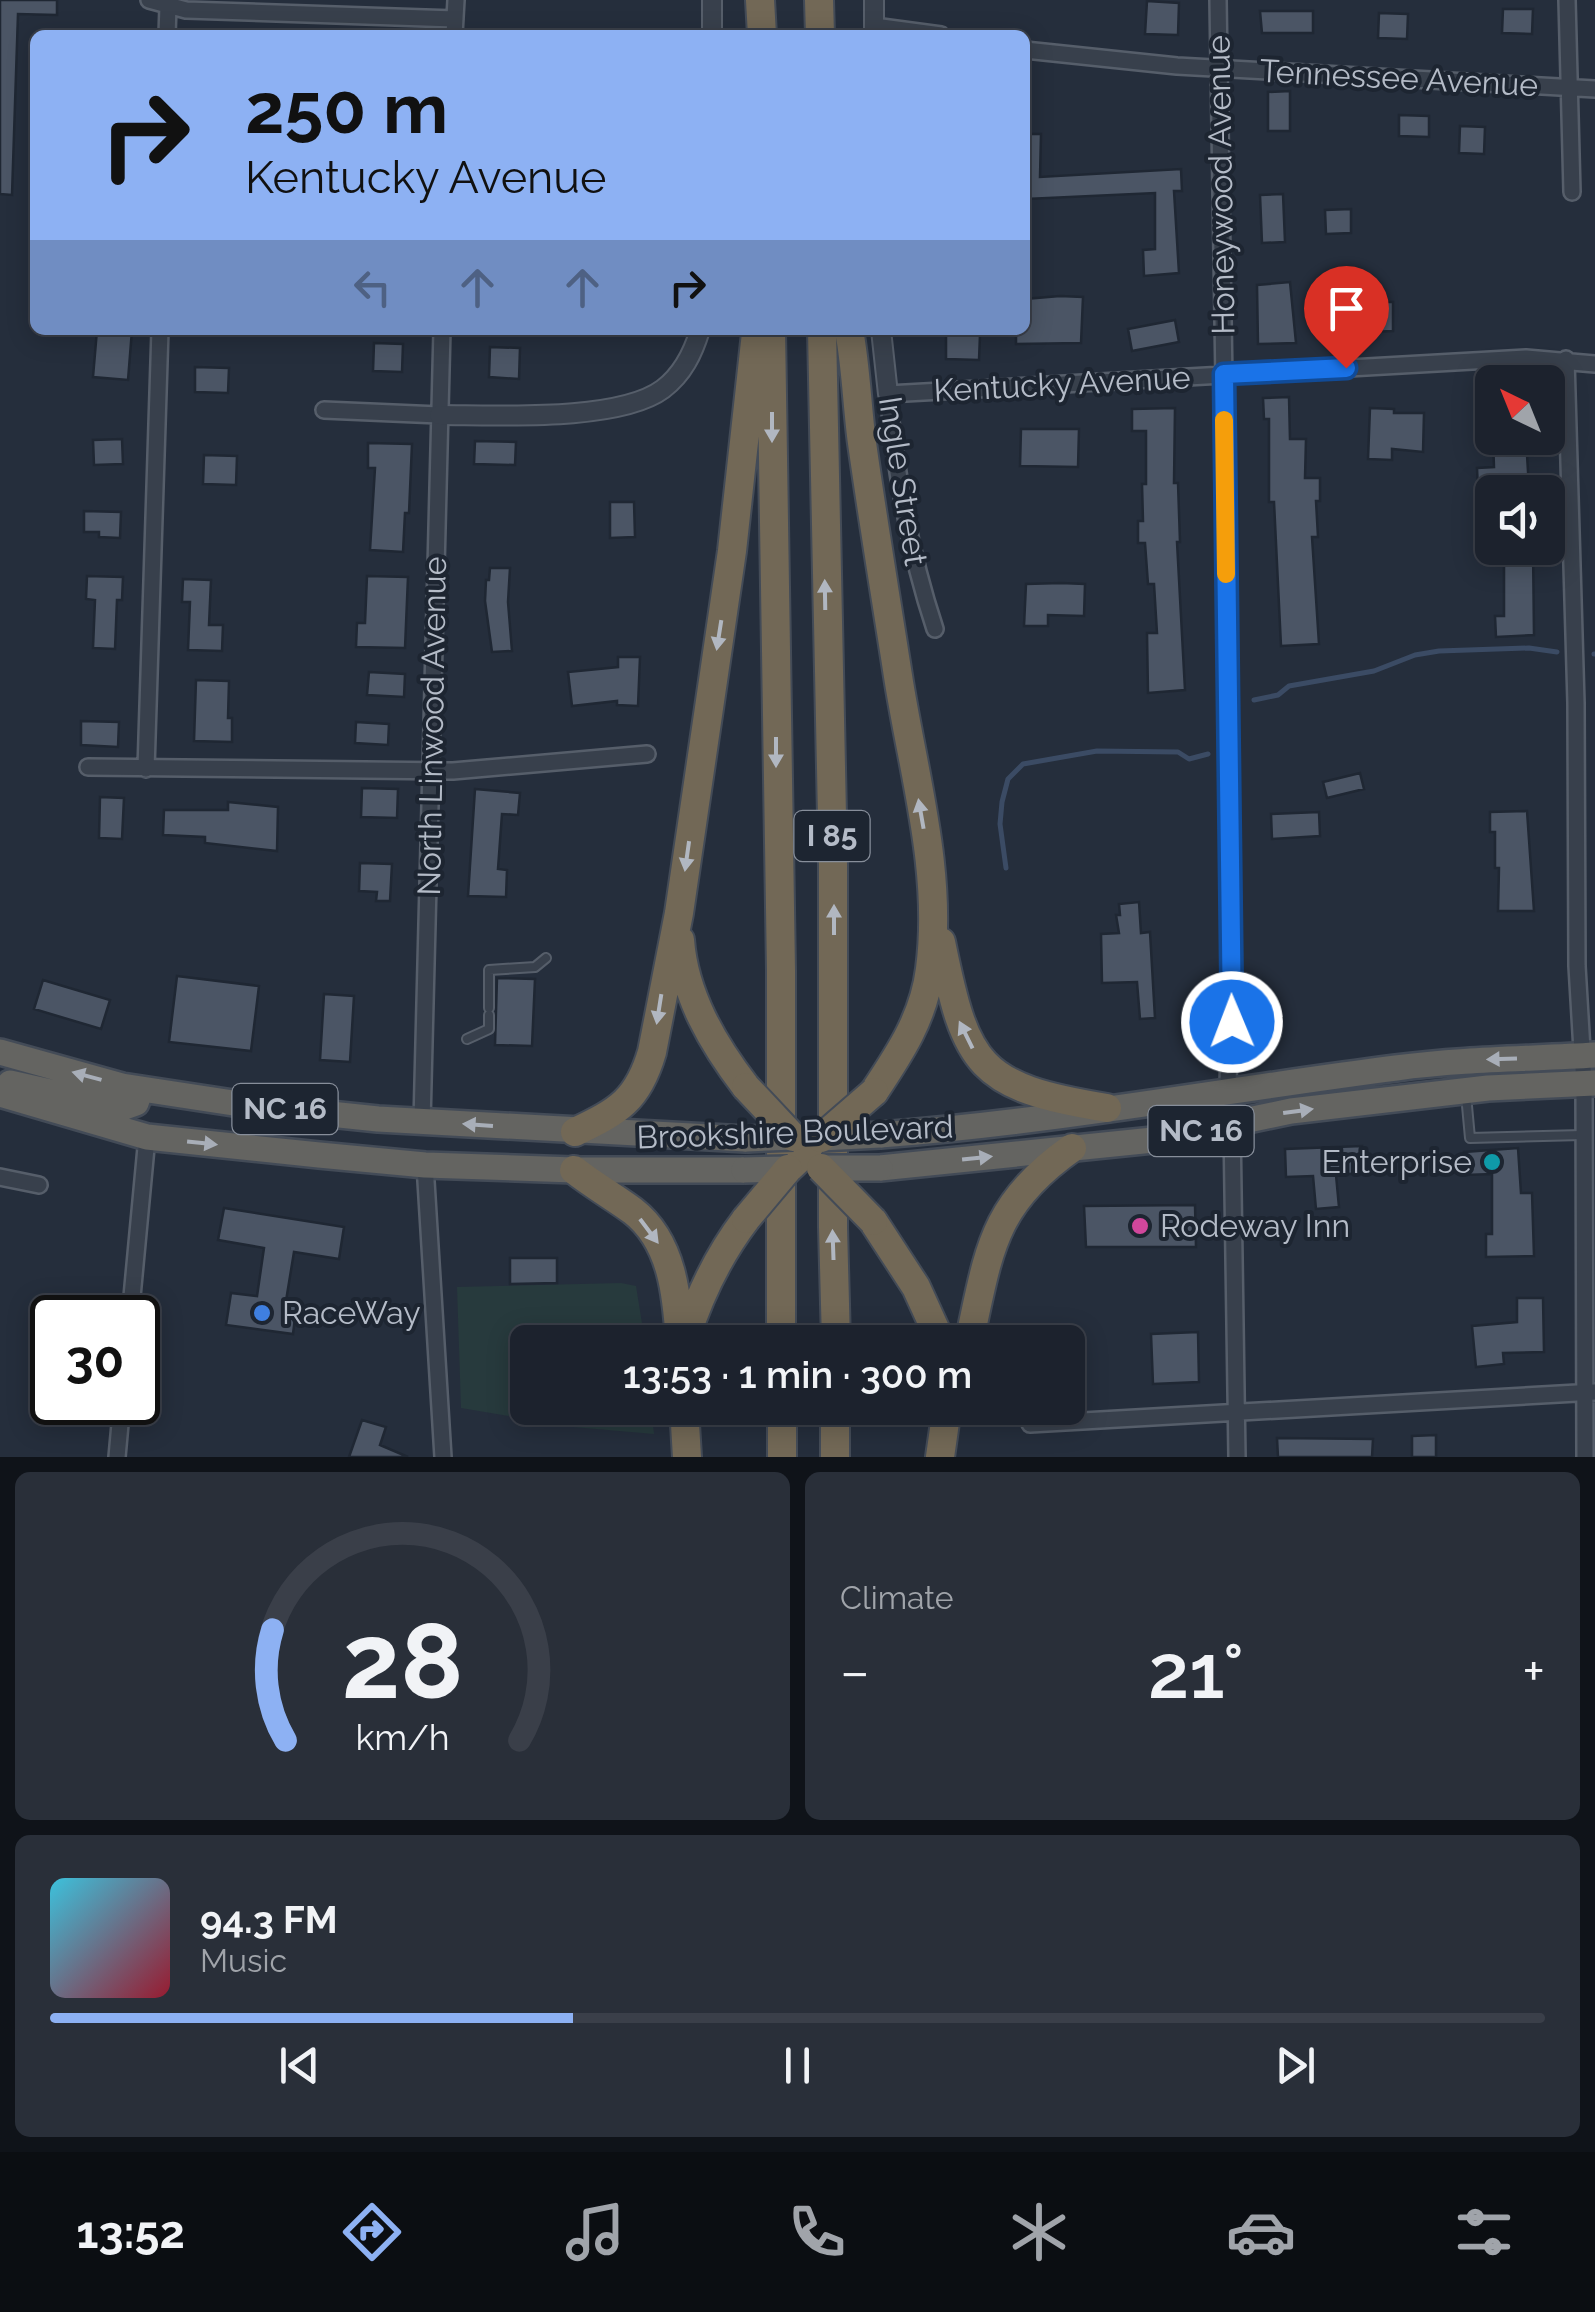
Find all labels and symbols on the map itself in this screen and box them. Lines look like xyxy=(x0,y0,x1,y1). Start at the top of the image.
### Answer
street label: Honeywood Avenue xyxy=(1199,35,1242,335)
street label: Tennessee Avenue xyxy=(1259,52,1539,103)
pin xyxy=(1304,266,1389,369)
street label: Kentucky Avenue xyxy=(933,358,1191,409)
north arrow xyxy=(1475,365,1565,455)
street label: Ingle Street xyxy=(872,394,935,568)
one-way arrow xyxy=(764,412,780,444)
street label: North Linwood Avenue xyxy=(410,556,453,896)
one-way arrow xyxy=(817,579,833,611)
one-way arrow xyxy=(711,620,726,651)
one-way arrow xyxy=(768,737,784,769)
one-way arrow xyxy=(913,798,929,829)
road number: I 85 xyxy=(794,811,870,861)
one-way arrow xyxy=(678,840,694,872)
one-way arrow xyxy=(825,904,841,936)
position arrow xyxy=(1180,970,1284,1074)
one-way arrow xyxy=(651,994,666,1025)
one-way arrow xyxy=(958,1020,975,1049)
one-way arrow xyxy=(1485,1051,1517,1067)
one-way arrow xyxy=(71,1068,102,1084)
road number: NC 16 xyxy=(232,1084,338,1134)
one-way arrow xyxy=(1283,1103,1314,1119)
road number: NC 16 xyxy=(1148,1106,1254,1156)
street label: Brookshire Boulevard xyxy=(636,1107,954,1156)
one-way arrow xyxy=(462,1117,494,1133)
one-way arrow xyxy=(187,1135,219,1151)
place label: Enterprise xyxy=(1322,1143,1472,1180)
one-way arrow xyxy=(961,1150,993,1166)
marker: Enterprise xyxy=(1481,1151,1503,1173)
place label: Rodeway Inn xyxy=(1160,1207,1350,1244)
marker: Rodeway Inn xyxy=(1129,1215,1151,1237)
one-way arrow xyxy=(639,1218,659,1244)
one-way arrow xyxy=(825,1229,841,1261)
place label: RaceWay xyxy=(282,1294,421,1331)
speed limit sign: 30 xyxy=(30,1295,160,1425)
marker: RaceWay xyxy=(251,1302,273,1324)

